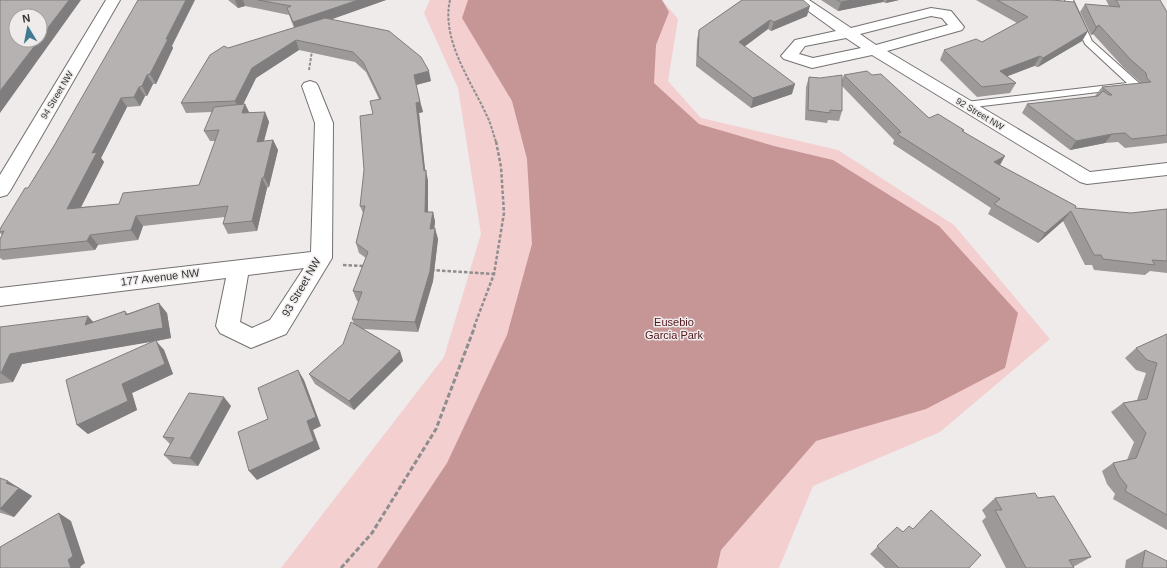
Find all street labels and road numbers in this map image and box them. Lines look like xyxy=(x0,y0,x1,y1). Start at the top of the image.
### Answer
street label: 94 Street NW xyxy=(39,69,75,121)
street label: 92 Street NW xyxy=(954,96,1006,132)
street label: 93 Street NW xyxy=(279,255,323,319)
street label: 177 Avenue NW xyxy=(120,266,201,288)

